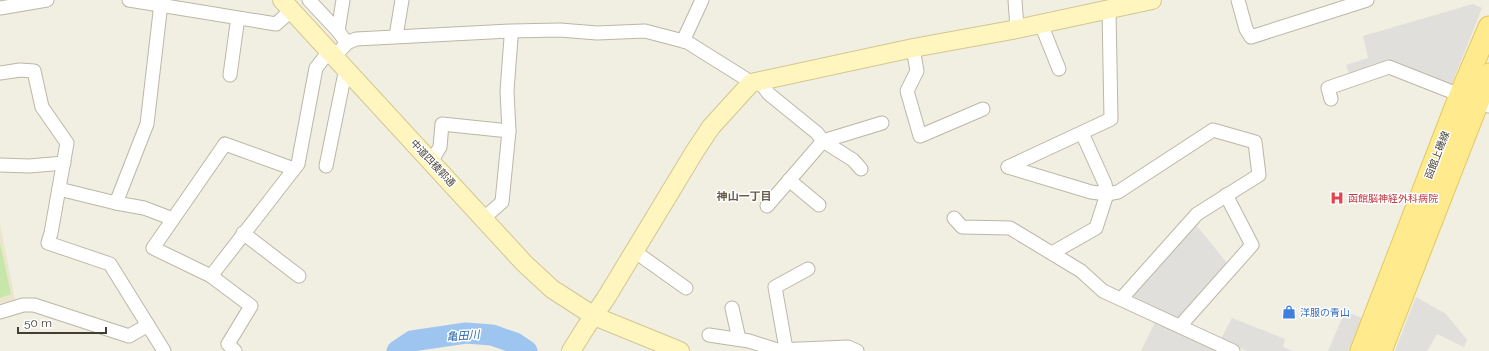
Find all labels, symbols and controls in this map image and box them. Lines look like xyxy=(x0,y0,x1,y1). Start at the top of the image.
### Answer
street label: 函館上磯線 xyxy=(1423,130,1451,180)
street label: 中道四稜郭通 xyxy=(409,137,457,189)
district label: 神山一丁目 xyxy=(717,190,772,203)
hospital icon: 函館脳神経外科病院 xyxy=(1329,190,1345,206)
place label: 函館脳神経外科病院 xyxy=(1348,193,1438,204)
shop icon: 洋服の青山 xyxy=(1281,304,1297,320)
place label: 洋服の青山 xyxy=(1300,307,1350,318)
scale bar xyxy=(18,309,106,335)
text: 50 m xyxy=(24,316,52,330)
water label: 亀田川 xyxy=(446,328,481,344)

